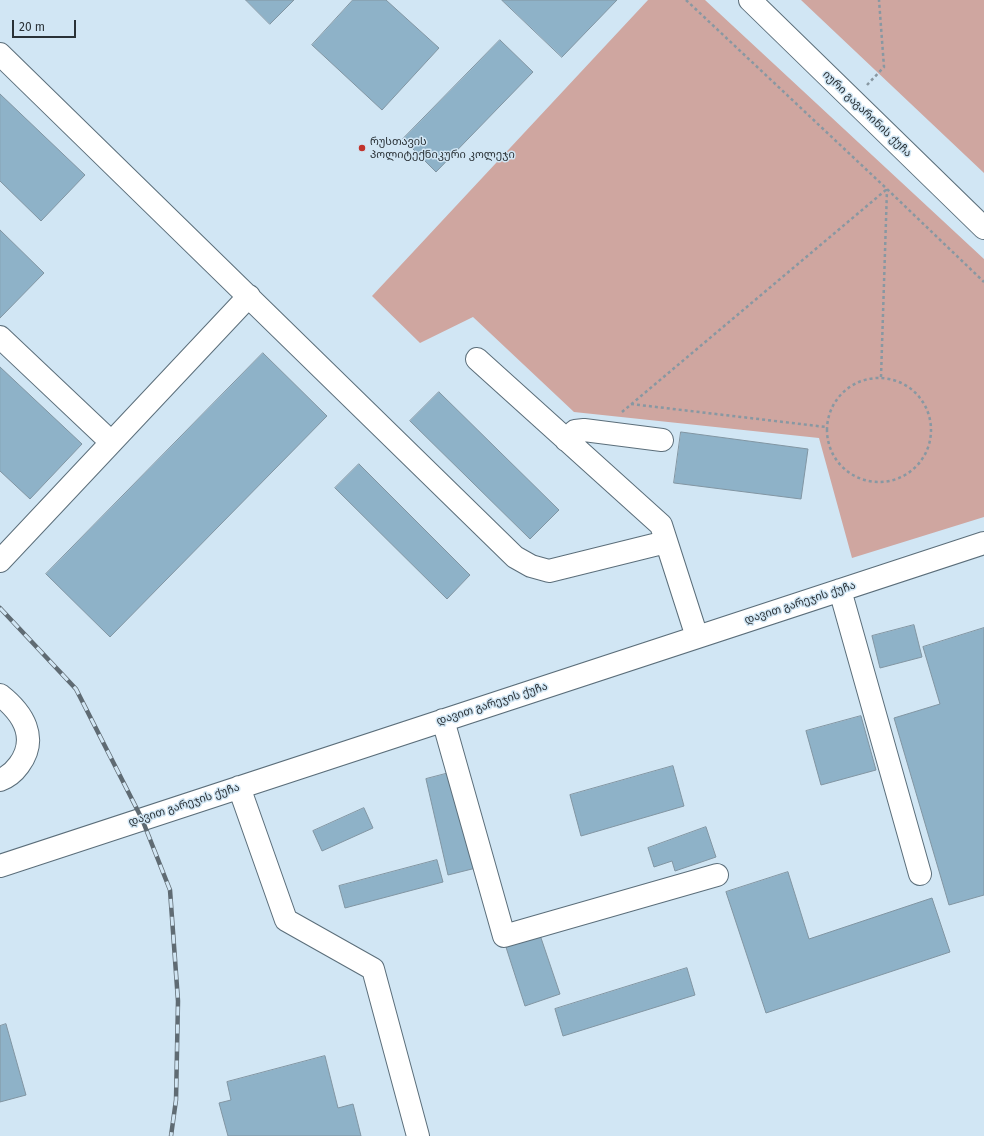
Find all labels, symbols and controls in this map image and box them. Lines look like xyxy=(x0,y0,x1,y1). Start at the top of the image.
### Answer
scale bar xyxy=(14,12,78,38)
text: 20 m xyxy=(19,20,45,34)
street label: იური გაგარინის ქუჩა xyxy=(820,68,914,160)
place label: რუსთავის პოლიტექნიკური კოლეჯი xyxy=(370,135,515,161)
marker: რუსთავის პოლიტექნიკური კოლეჯი xyxy=(357,143,367,153)
street label: დავით გარეჯის ქუჩა xyxy=(743,579,857,627)
street label: დავით გარეჯის ქუჩა xyxy=(435,680,549,728)
street label: დავით გარეჯის ქუჩა xyxy=(127,781,241,829)

